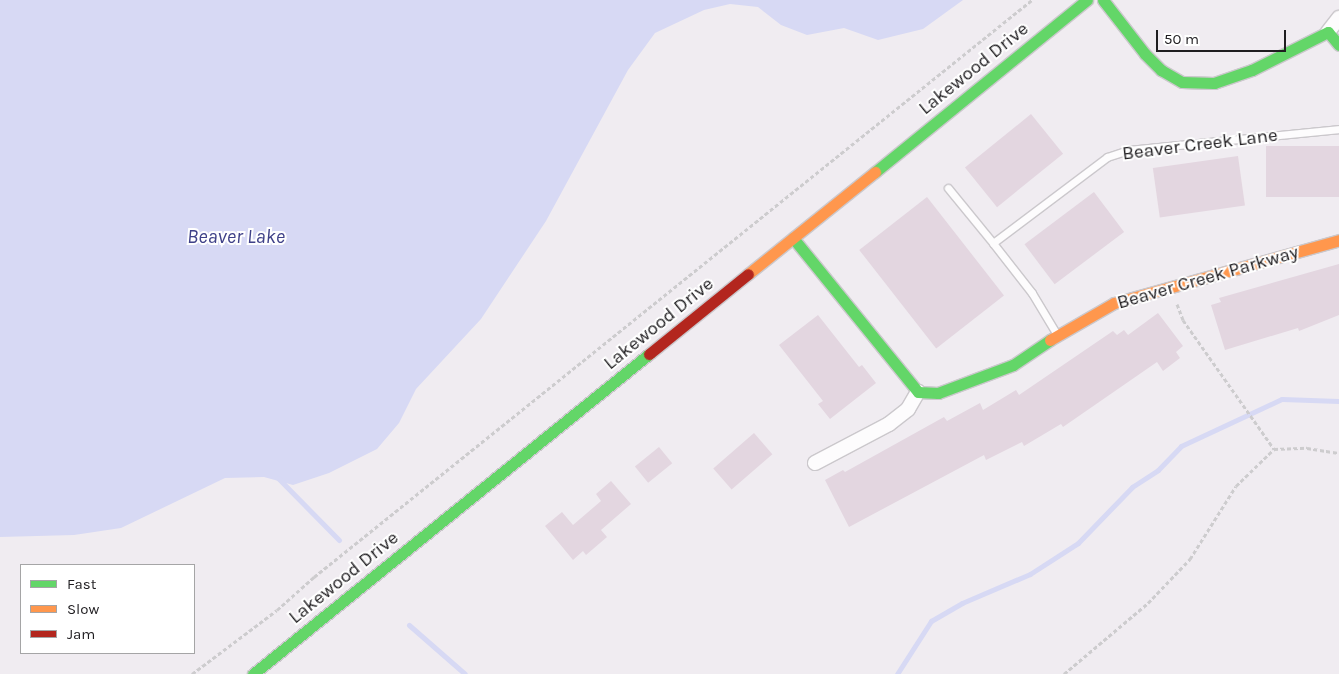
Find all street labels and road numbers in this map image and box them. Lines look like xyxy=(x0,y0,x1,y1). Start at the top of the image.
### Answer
street label: Lakewood Drive xyxy=(915,18,1033,120)
street label: Beaver Creek Lane xyxy=(1121,124,1279,166)
street label: Beaver Creek Parkway xyxy=(1115,241,1301,315)
street label: Lakewood Drive xyxy=(600,273,718,375)
street label: Lakewood Drive xyxy=(285,527,403,629)

